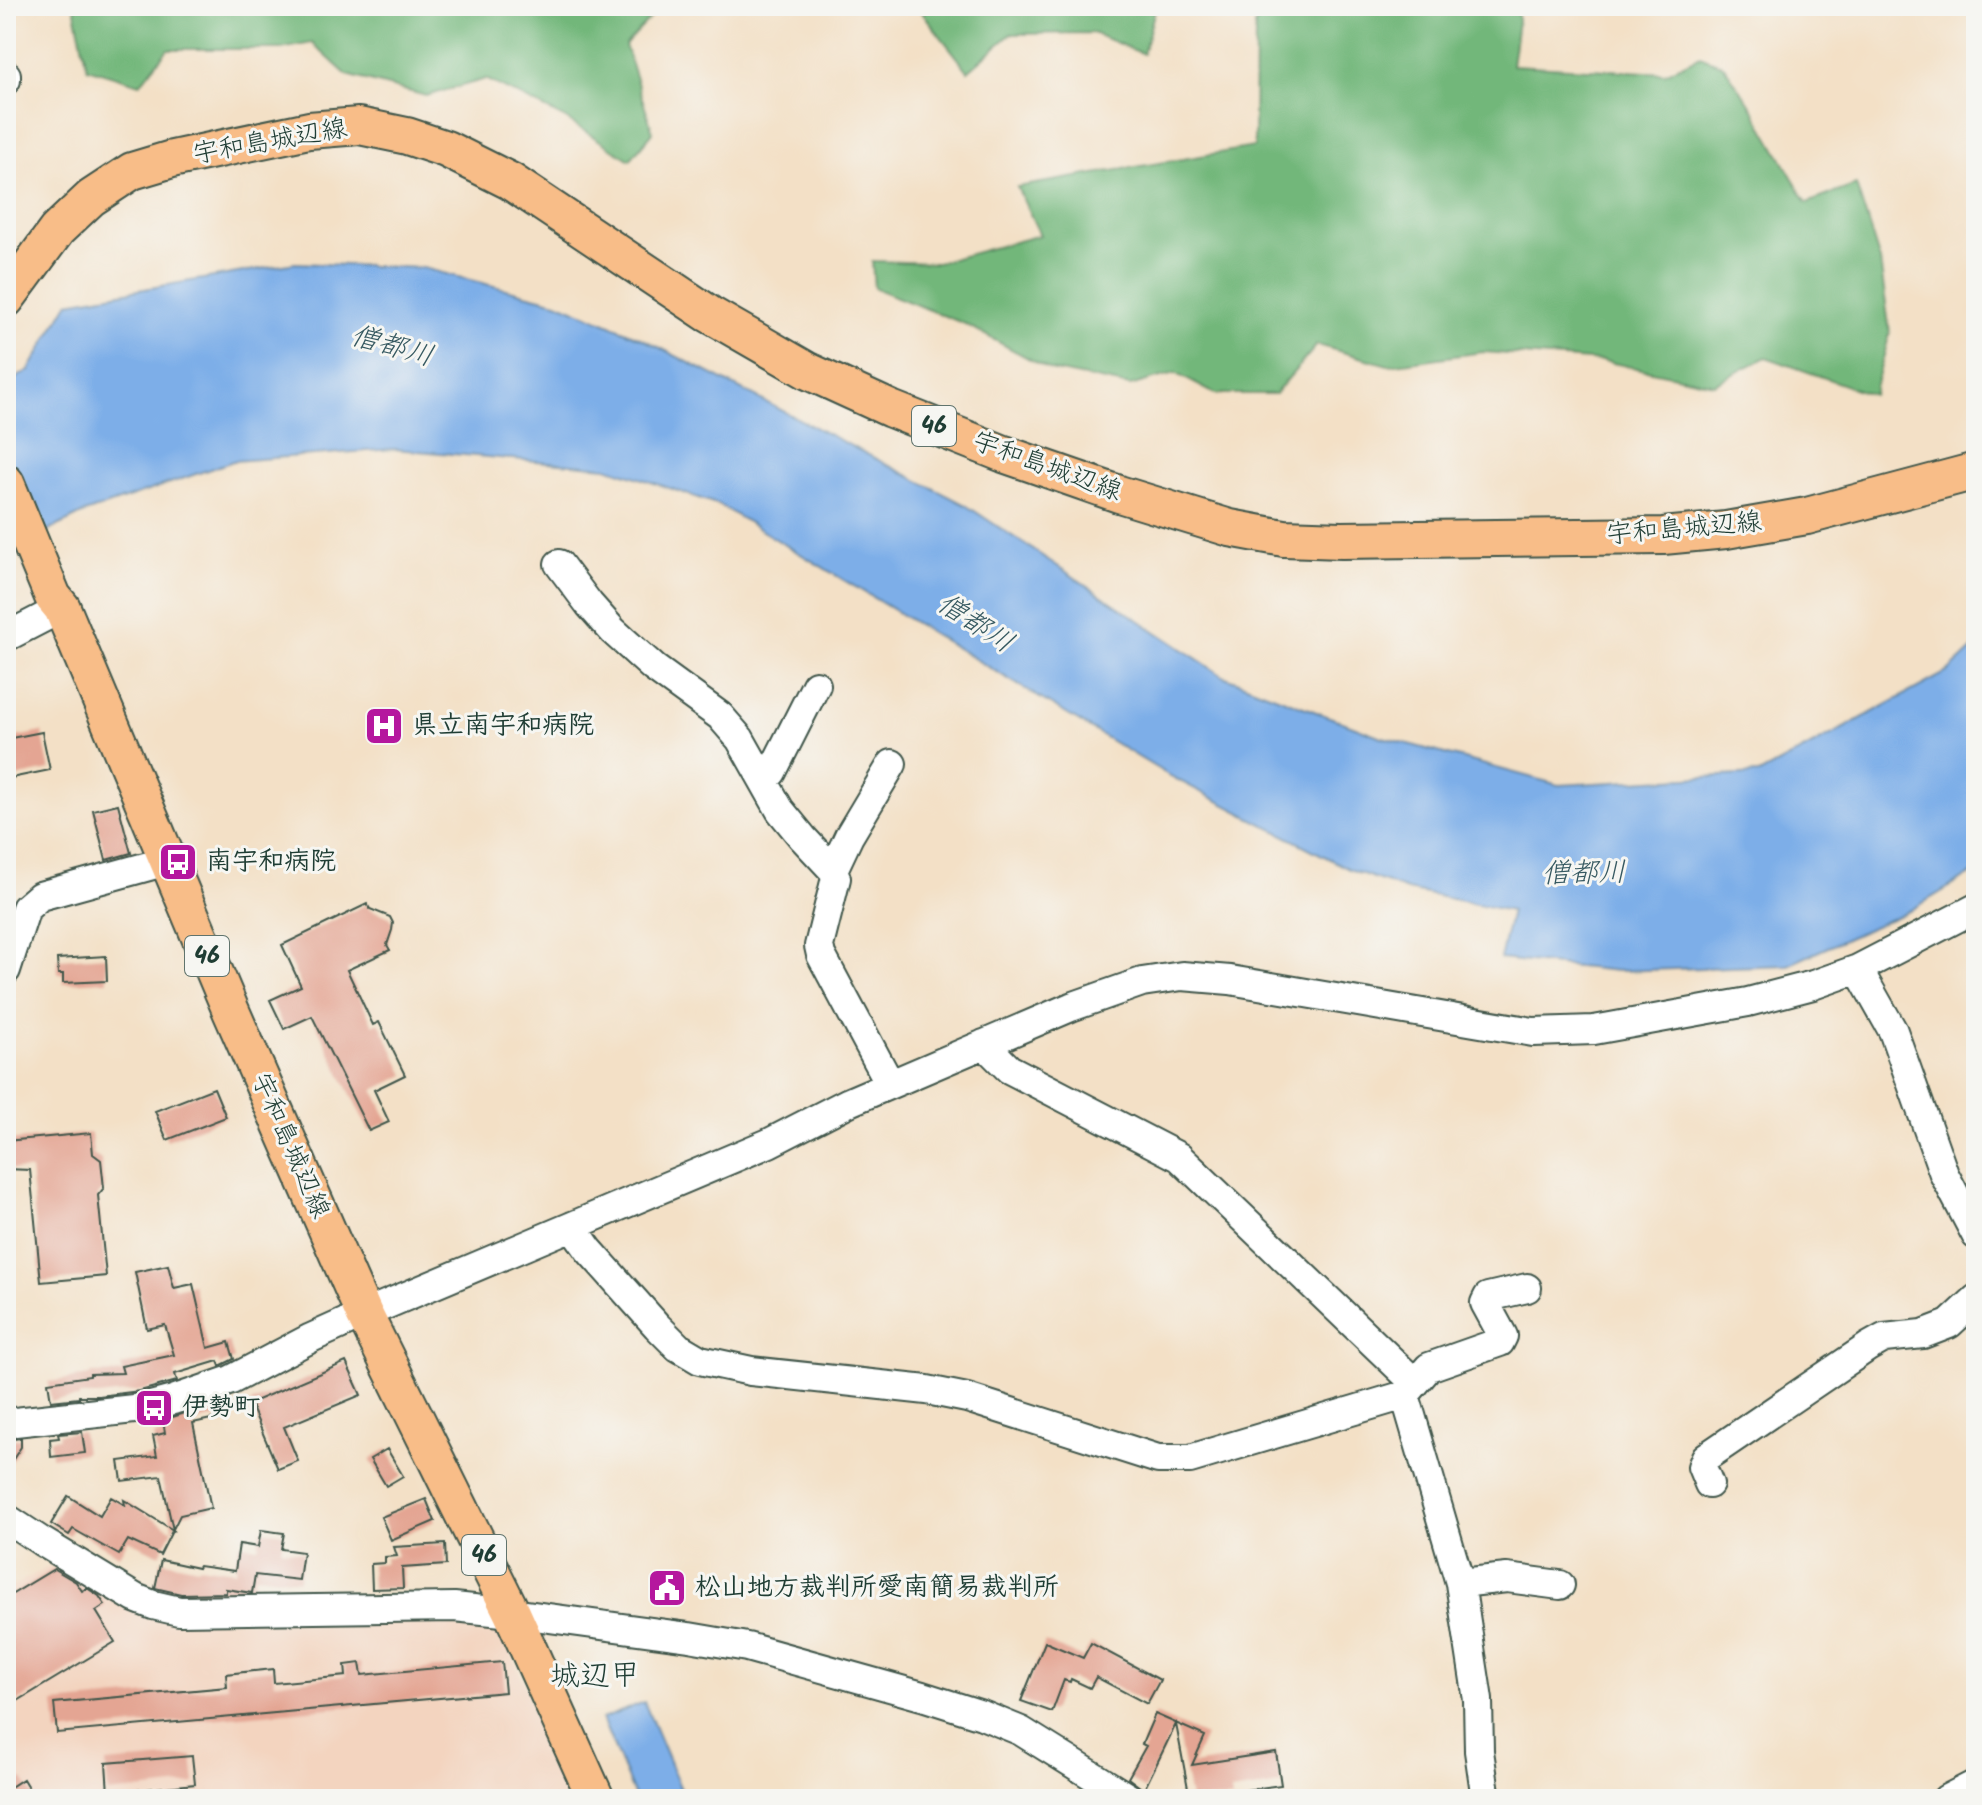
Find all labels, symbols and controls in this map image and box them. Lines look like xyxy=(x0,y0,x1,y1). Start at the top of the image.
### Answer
street label: 宇和島城辺線 xyxy=(190,108,350,176)
water label: 僧都川 xyxy=(345,314,439,380)
road number: 46 xyxy=(912,406,956,446)
street label: 宇和島城辺線 xyxy=(967,421,1127,513)
street label: 宇和島城辺線 xyxy=(1604,501,1764,557)
water label: 僧都川 xyxy=(928,582,1022,666)
hospital icon: 県立南宇和病院 xyxy=(363,705,405,747)
place label: 県立南宇和病院 xyxy=(412,705,594,747)
bus stop icon: 南宇和病院 xyxy=(157,841,199,883)
place label: 南宇和病院 xyxy=(206,841,336,883)
water label: 僧都川 xyxy=(1542,851,1626,897)
road number: 46 xyxy=(185,936,229,976)
street label: 宇和島城辺線 xyxy=(239,1066,341,1226)
bus stop icon: 伊勢町 xyxy=(133,1387,175,1429)
place label: 伊勢町 xyxy=(182,1387,260,1429)
road number: 46 xyxy=(462,1535,506,1575)
public building icon: 松山地方裁判所愛南簡易裁判所 xyxy=(646,1567,688,1609)
place label: 松山地方裁判所愛南簡易裁判所 xyxy=(695,1567,1059,1609)
district label: 城辺甲 xyxy=(550,1653,640,1701)

